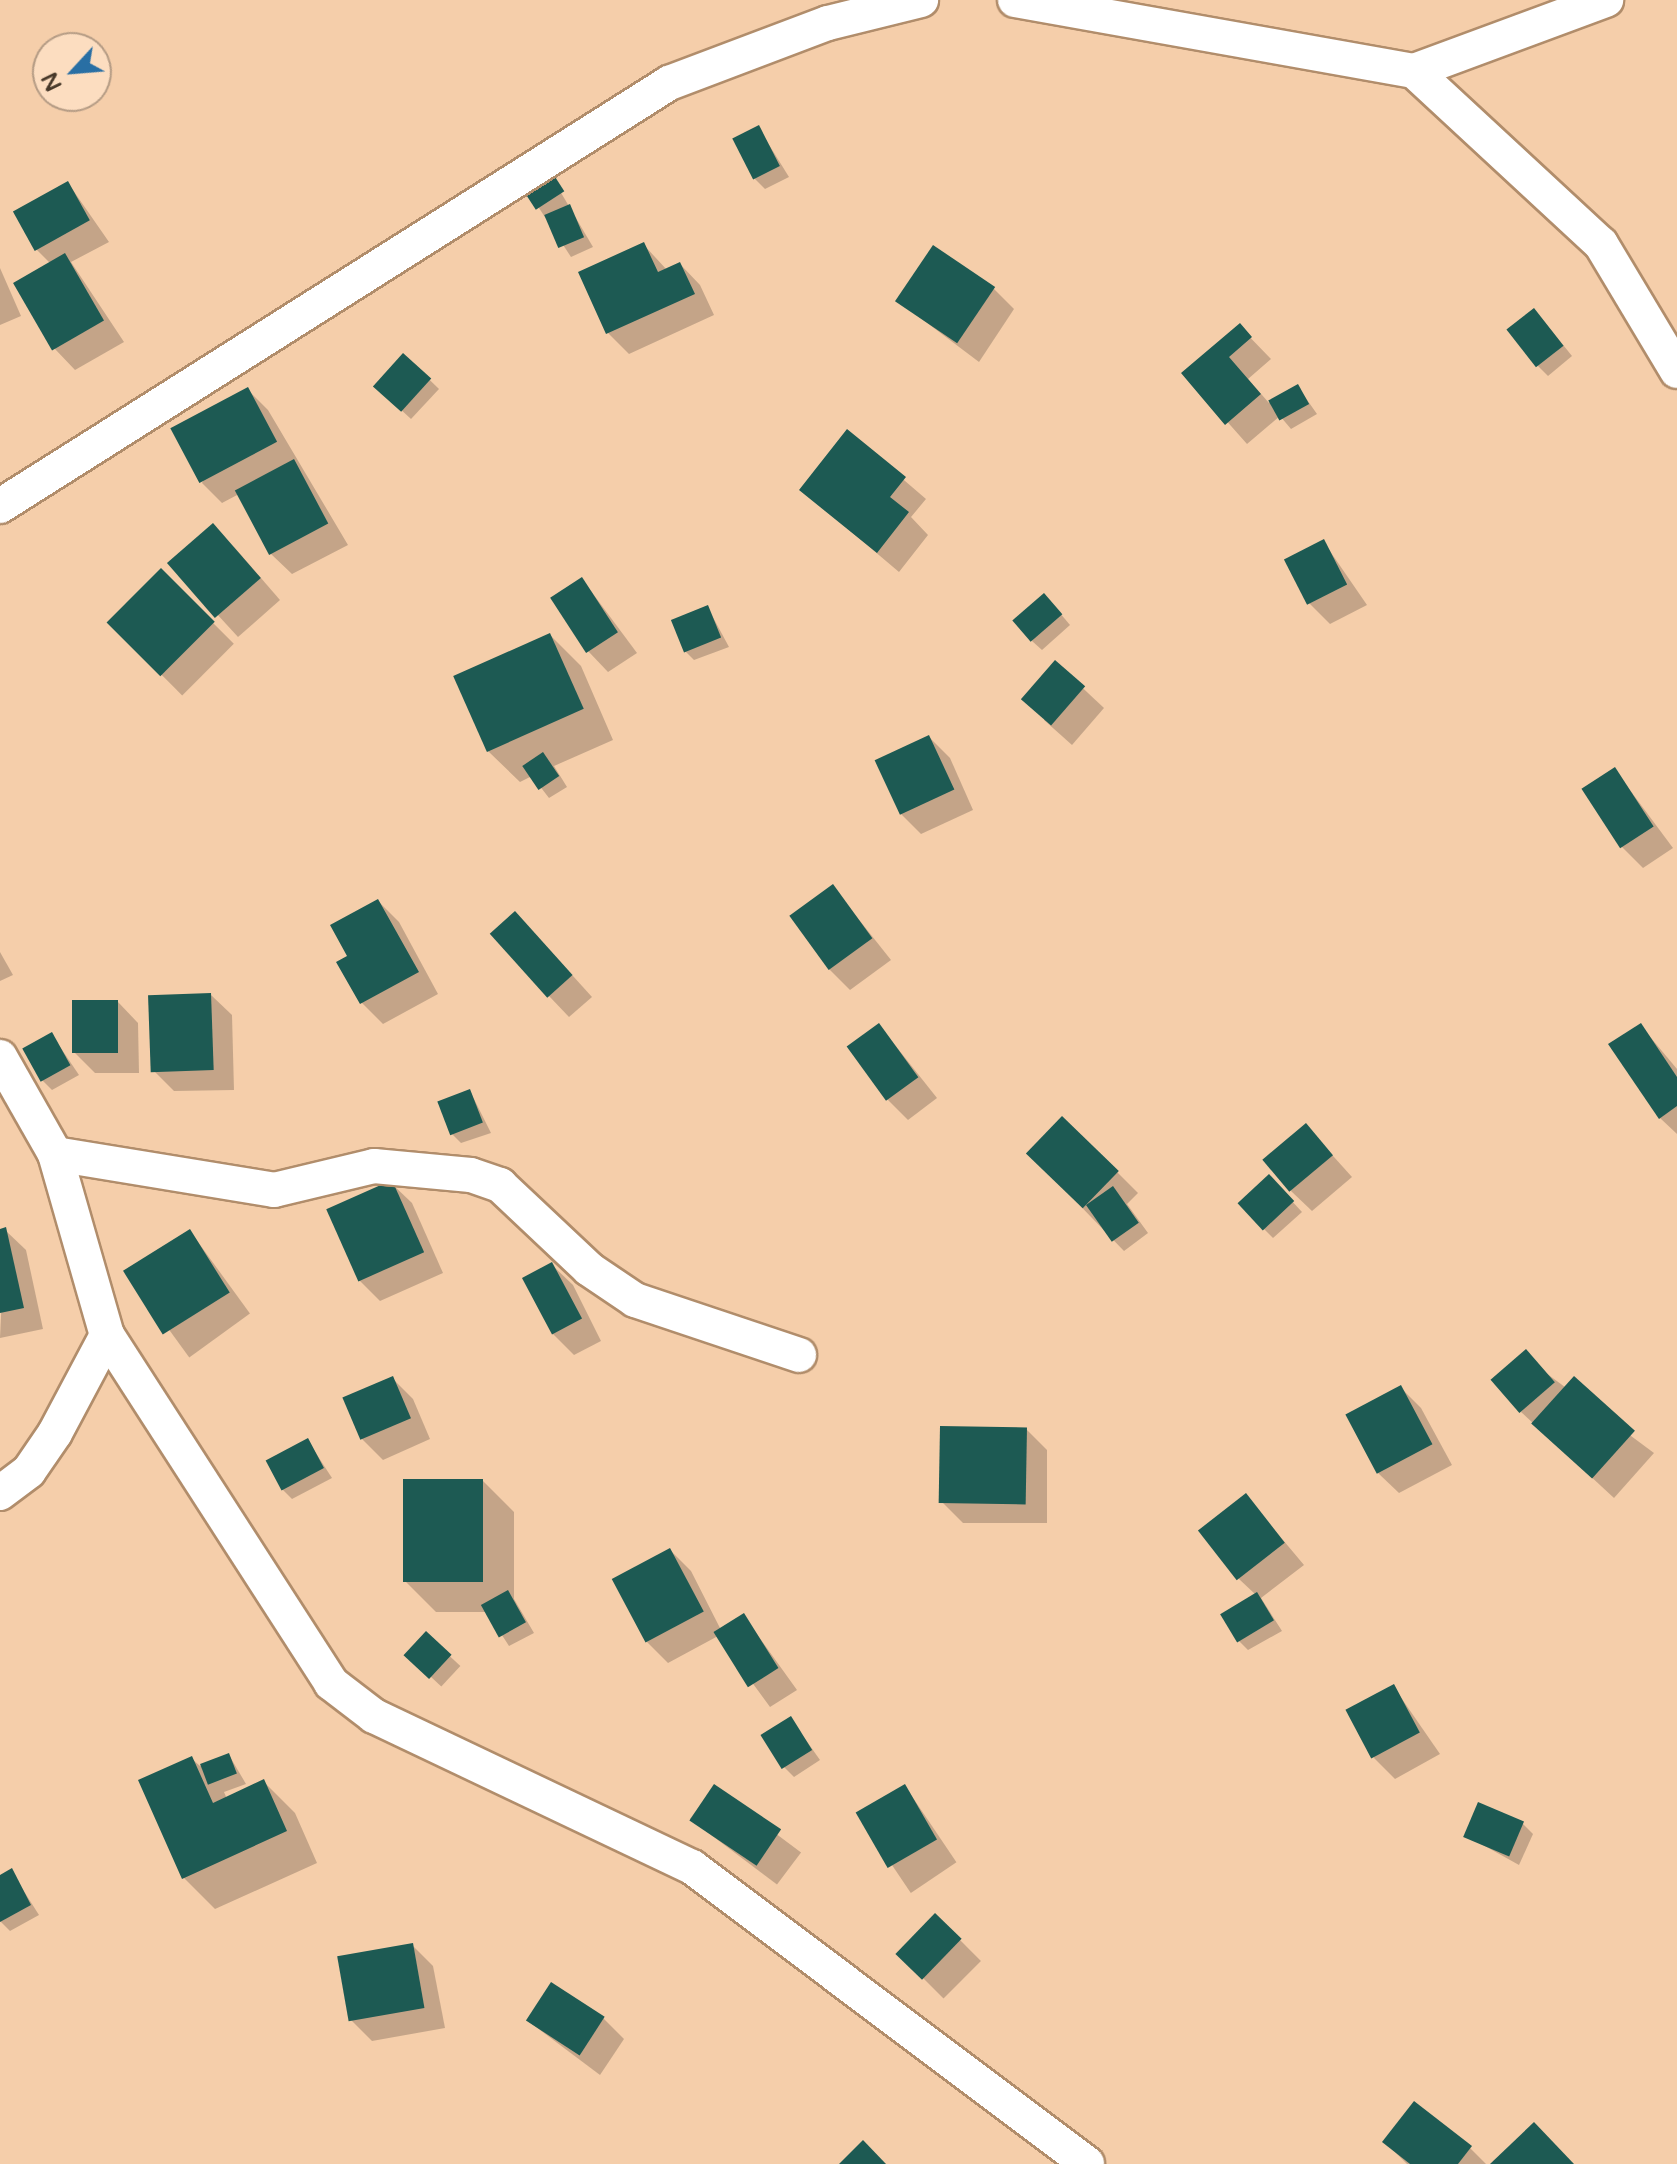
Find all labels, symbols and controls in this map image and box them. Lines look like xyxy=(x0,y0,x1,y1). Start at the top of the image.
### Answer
north arrow xyxy=(32,32,112,112)
text: N xyxy=(37,68,68,95)

